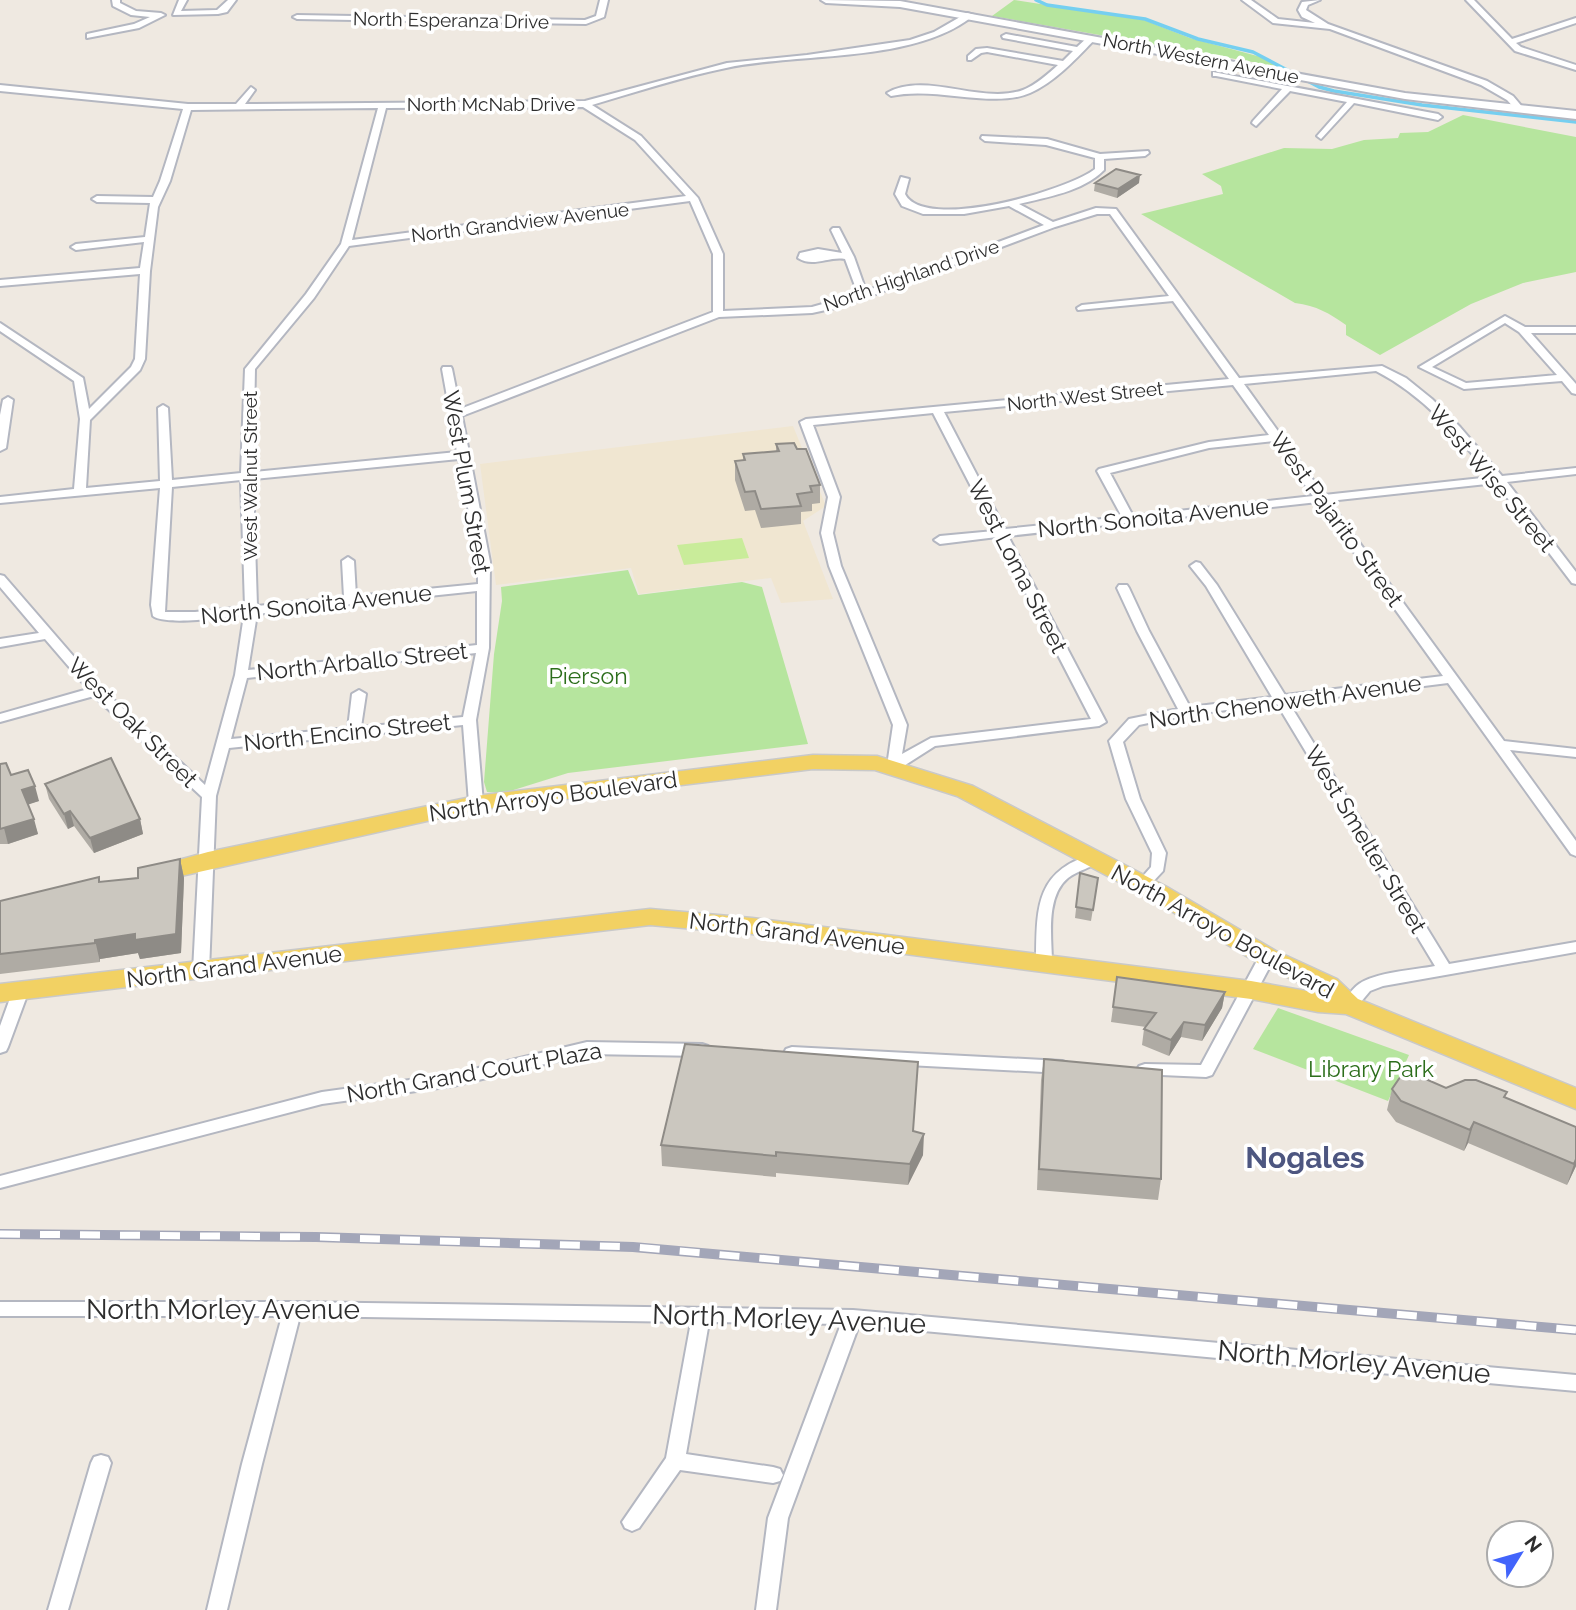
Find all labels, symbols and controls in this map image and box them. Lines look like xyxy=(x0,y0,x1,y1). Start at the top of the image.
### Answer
street label: North Esperanza Drive xyxy=(353,7,549,33)
street label: North Western Avenue xyxy=(1101,28,1301,88)
street label: North McNab Drive xyxy=(407,93,575,115)
street label: North Grandview Avenue xyxy=(410,198,630,246)
street label: North Highland Drive xyxy=(820,235,1002,315)
street label: North West Street xyxy=(1006,377,1165,415)
street label: West Plum Street xyxy=(438,388,496,576)
street label: West Walnut Street xyxy=(239,390,261,561)
street label: West Wise Street xyxy=(1423,399,1561,557)
street label: West Pajarito Street xyxy=(1265,427,1410,612)
street label: West Loma Street xyxy=(963,475,1073,657)
street label: North Sonoita Avenue xyxy=(1036,491,1270,543)
street label: North Sonoita Avenue xyxy=(199,578,433,630)
street label: North Arballo Street xyxy=(255,636,469,685)
street label: West Oak Street xyxy=(63,652,204,793)
park label: Pierson xyxy=(548,662,628,689)
street label: North Chenoweth Avenue xyxy=(1147,669,1423,733)
street label: North Encino Street xyxy=(242,708,452,756)
street label: West Smelter Street xyxy=(1299,740,1433,938)
street label: North Arroyo Boulevard xyxy=(427,765,679,827)
street label: North Arroyo Boulevard xyxy=(1107,858,1339,1004)
street label: North Grand Avenue xyxy=(688,906,906,960)
street label: North Grand Avenue xyxy=(125,939,343,993)
street label: North Grand Court Plaza xyxy=(344,1036,604,1108)
park label: Library Park xyxy=(1308,1055,1434,1082)
district label: Nogales xyxy=(1245,1140,1365,1175)
street label: North Morley Avenue xyxy=(86,1293,360,1326)
street label: North Morley Avenue xyxy=(651,1298,927,1340)
street label: North Morley Avenue xyxy=(1216,1334,1492,1390)
north arrow xyxy=(1485,1519,1555,1589)
text: N xyxy=(1520,1531,1547,1556)

